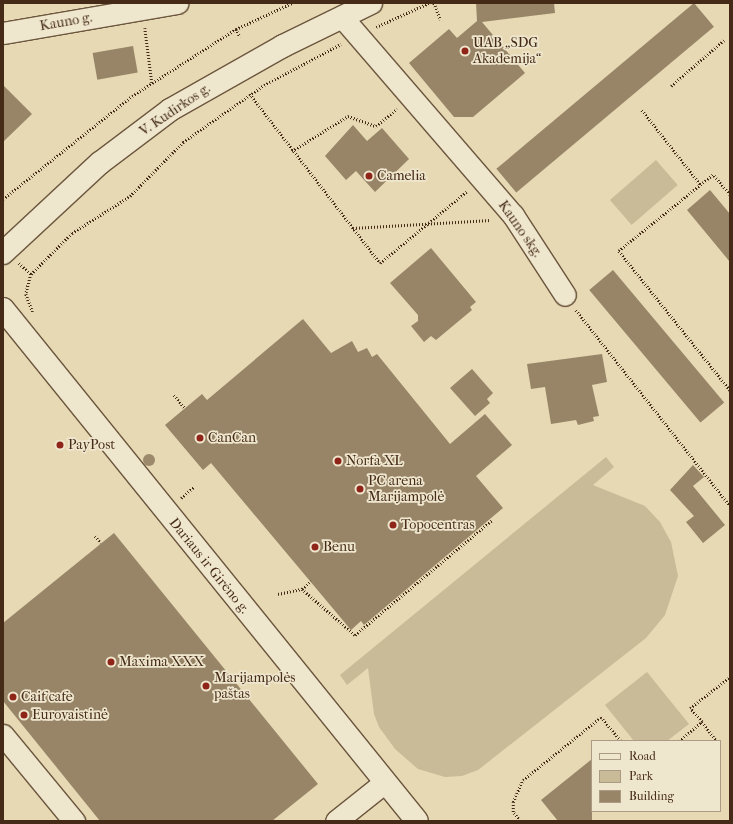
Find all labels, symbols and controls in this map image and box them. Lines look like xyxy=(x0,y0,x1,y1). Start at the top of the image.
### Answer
street label: Kauno g. xyxy=(38,9,94,35)
place label: UAB „SDG Akademija“ xyxy=(473,35,541,68)
marker: UAB „SDG Akademija“ xyxy=(460,46,470,56)
street label: V. Kudirkos g. xyxy=(136,80,214,140)
place label: Camelia xyxy=(377,168,426,184)
marker: Camelia xyxy=(364,171,374,181)
street label: Kauno skg. xyxy=(494,197,546,261)
place label: CanCan xyxy=(208,430,256,446)
marker: CanCan xyxy=(195,433,205,443)
place label: PayPost xyxy=(68,437,115,453)
marker: PayPost xyxy=(55,440,65,450)
place label: Norfa XL xyxy=(346,453,403,469)
marker: Norfa XL xyxy=(333,456,343,466)
place label: PC arena Marijampolė xyxy=(368,473,444,506)
marker: PC arena Marijampolė xyxy=(355,484,365,494)
street label: Dariaus ir Girėno g. xyxy=(165,515,253,617)
place label: Topocentras xyxy=(401,517,475,533)
marker: Topocentras xyxy=(388,520,398,530)
place label: Benu xyxy=(323,539,355,555)
marker: Benu xyxy=(310,542,320,552)
place label: Maxima XXX xyxy=(119,654,204,670)
marker: Maxima XXX xyxy=(106,657,116,667)
place label: Marijampolės paštas xyxy=(214,670,295,702)
marker: Marijampolės paštas xyxy=(201,681,211,691)
place label: Caif cafe xyxy=(21,689,73,705)
marker: Caif cafe xyxy=(8,692,18,702)
place label: Eurovaistinė xyxy=(32,707,108,723)
marker: Eurovaistinė xyxy=(19,710,29,720)
legend xyxy=(591,740,721,812)
text: Road xyxy=(629,749,656,763)
text: Park xyxy=(629,769,653,783)
text: Building xyxy=(629,789,674,803)

